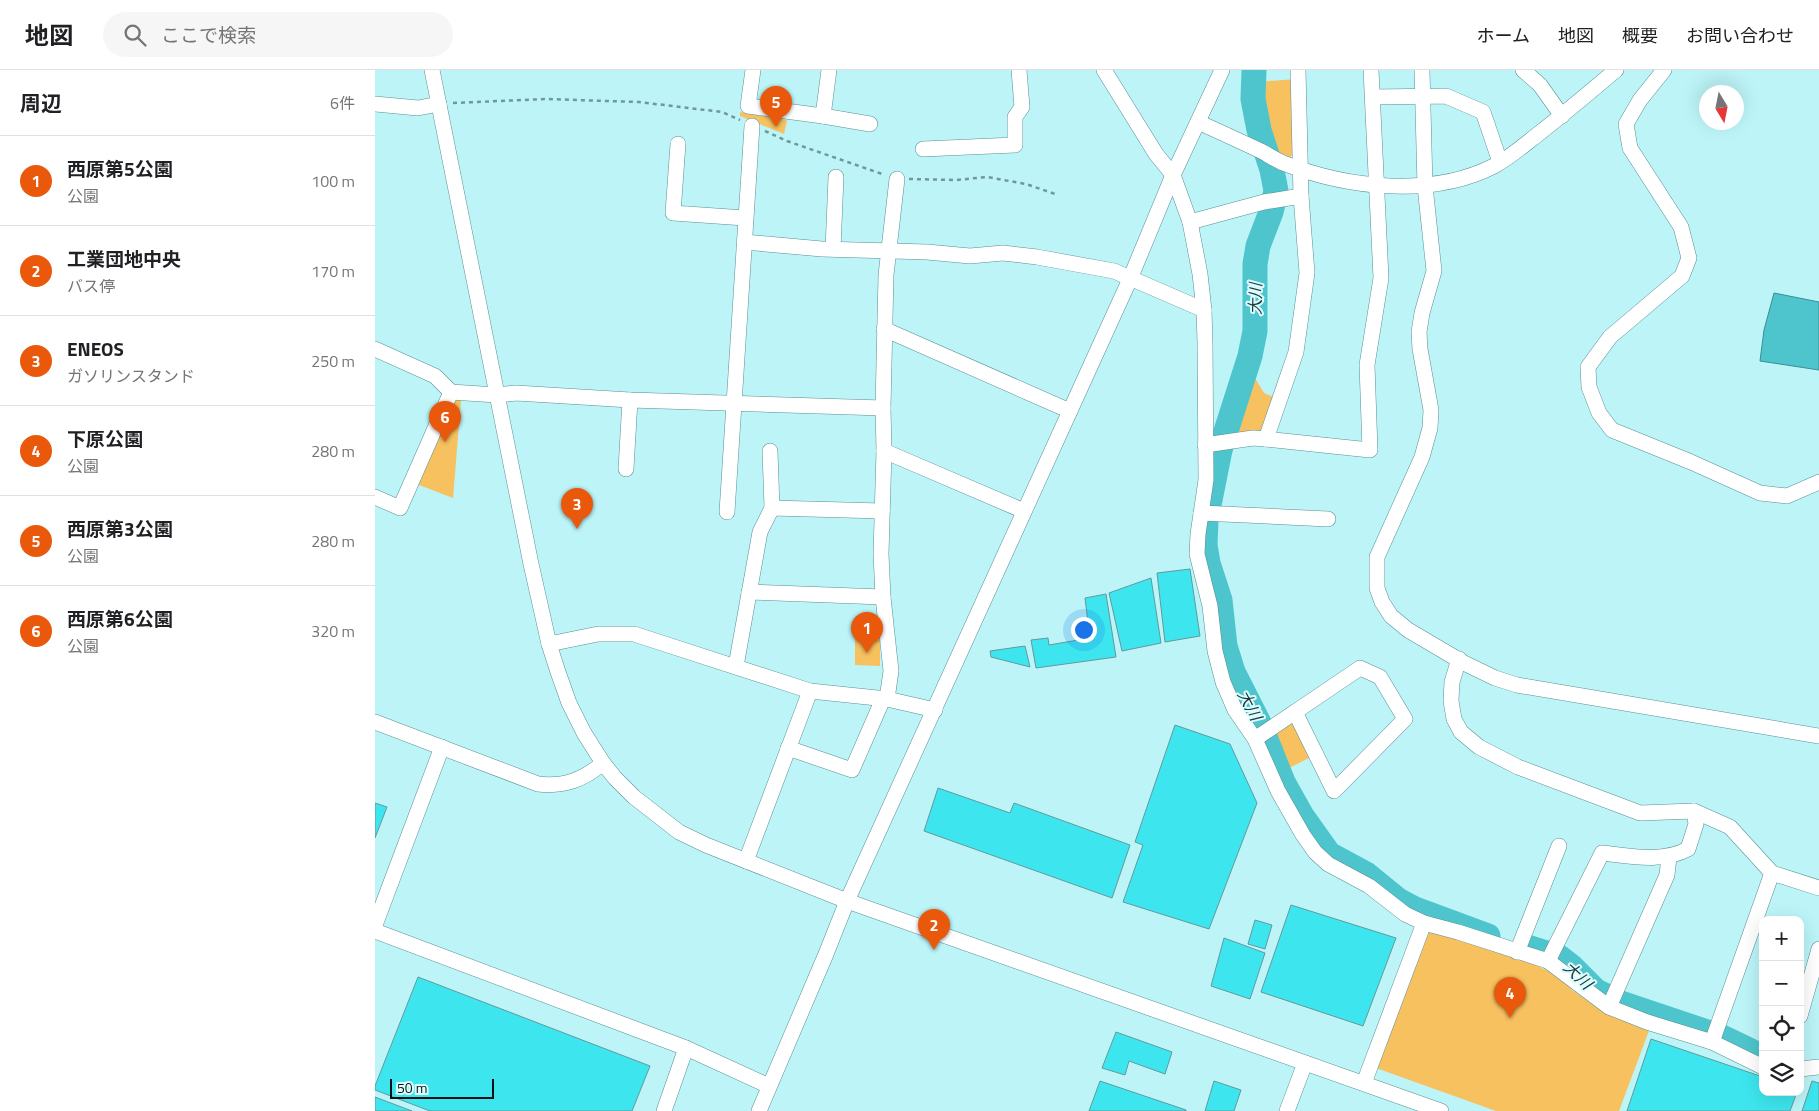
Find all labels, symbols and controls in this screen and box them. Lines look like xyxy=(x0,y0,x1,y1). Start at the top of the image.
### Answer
search box xyxy=(103,12,453,57)
text: 地図 xyxy=(25,17,73,53)
text: ここで検索 xyxy=(161,20,256,49)
icon: search xyxy=(121,21,149,49)
text: ホーム xyxy=(1477,22,1530,49)
text: 地図 xyxy=(1558,22,1594,49)
text: 概要 xyxy=(1622,22,1658,49)
text: お問い合わせ xyxy=(1686,22,1794,49)
north arrow xyxy=(1699,85,1744,130)
pin: 5 xyxy=(760,86,792,127)
text: 周辺 xyxy=(20,87,62,119)
text: 6件 xyxy=(330,91,355,115)
text: 西原第5公園 xyxy=(67,154,173,183)
text: 1 xyxy=(32,169,40,193)
text: 100 m xyxy=(311,169,355,193)
text: 公園 xyxy=(67,184,99,208)
text: 工業団地中央 xyxy=(67,244,181,273)
text: 2 xyxy=(32,259,40,283)
text: 170 m xyxy=(311,259,355,283)
text: バス停 xyxy=(67,274,115,298)
water label: 大川 xyxy=(1243,281,1267,315)
text: ENEOS xyxy=(67,334,124,363)
text: 3 xyxy=(32,349,40,373)
text: 250 m xyxy=(311,349,355,373)
text: ガソリンスタンド xyxy=(67,364,195,388)
pin: 6 xyxy=(429,401,461,442)
text: 下原公園 xyxy=(67,424,143,453)
text: 4 xyxy=(32,439,40,463)
text: 280 m xyxy=(311,439,355,463)
text: 公園 xyxy=(67,454,99,478)
pin: 3 xyxy=(561,488,593,529)
text: 西原第3公園 xyxy=(67,514,173,543)
text: 5 xyxy=(32,529,40,553)
text: 280 m xyxy=(311,529,355,553)
text: 公園 xyxy=(67,544,99,568)
text: 西原第6公園 xyxy=(67,604,173,633)
pin: 1 xyxy=(851,612,883,653)
your location xyxy=(1071,617,1097,643)
text: 6 xyxy=(32,619,40,643)
text: 320 m xyxy=(311,619,355,643)
text: 公園 xyxy=(67,634,99,658)
water label: 大川 xyxy=(1232,685,1269,727)
pin: 2 xyxy=(918,909,950,950)
map controls xyxy=(1759,916,1804,1096)
button: + xyxy=(1759,916,1804,961)
water label: 大川 xyxy=(1558,955,1599,996)
button: − xyxy=(1759,961,1804,1006)
pin: 4 xyxy=(1494,977,1526,1018)
button: locate xyxy=(1759,1006,1804,1051)
button: layers xyxy=(1759,1051,1804,1096)
scale bar xyxy=(390,1076,494,1099)
text: 50 m xyxy=(397,1077,427,1098)

